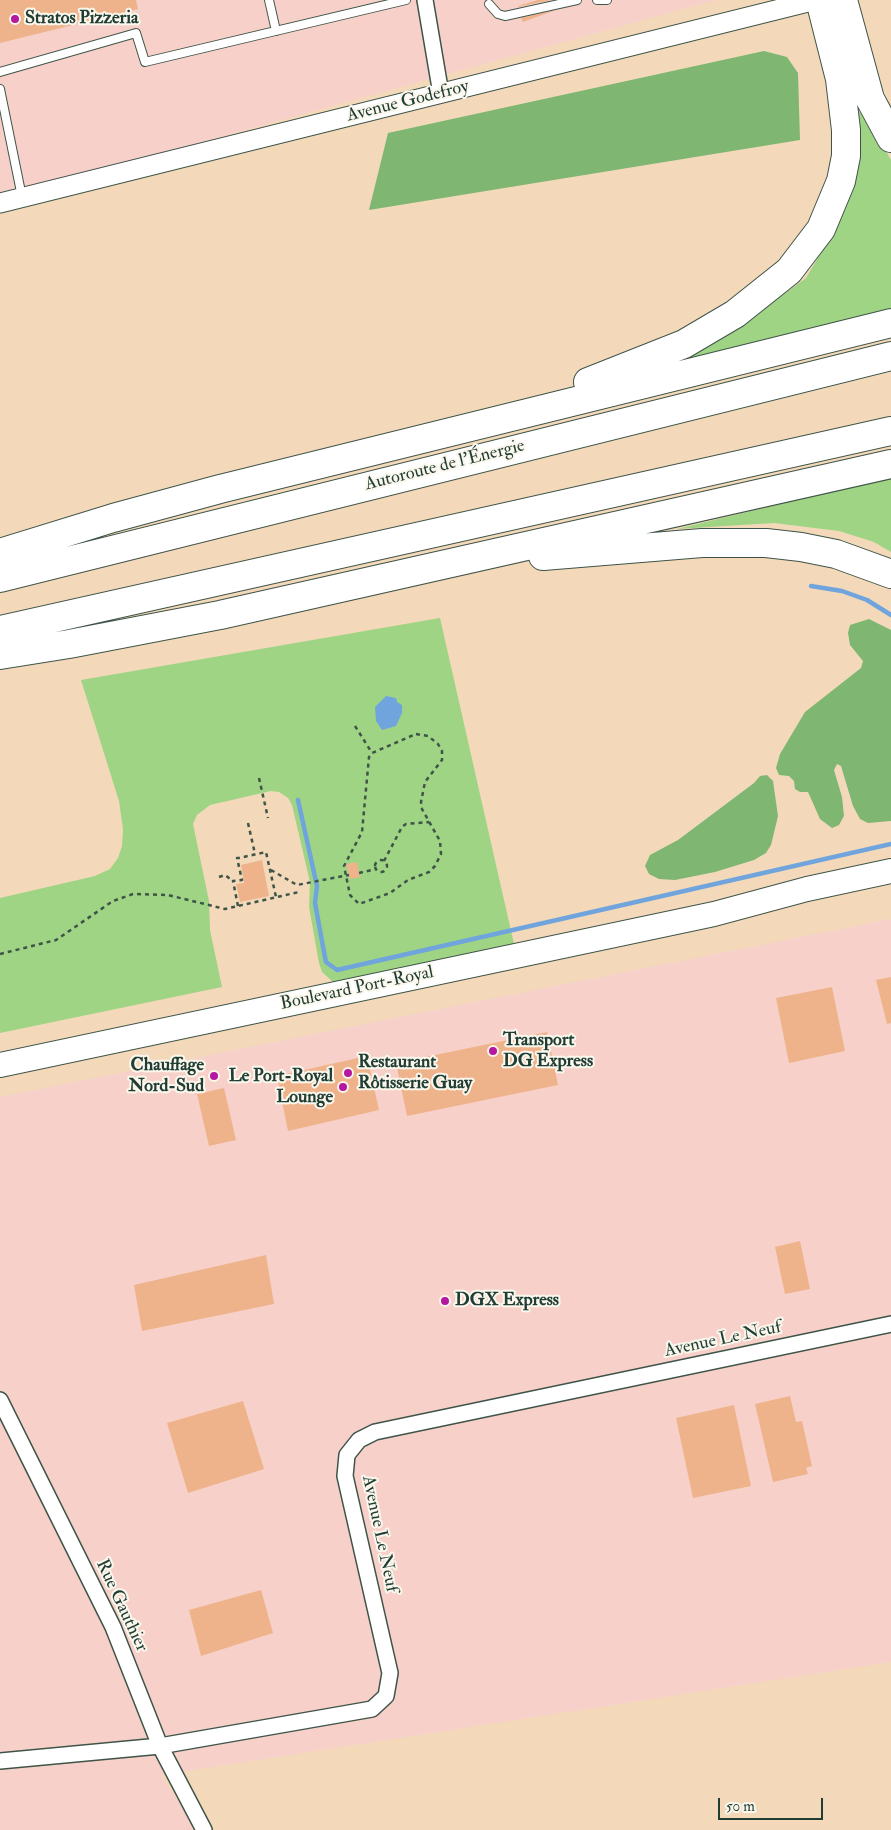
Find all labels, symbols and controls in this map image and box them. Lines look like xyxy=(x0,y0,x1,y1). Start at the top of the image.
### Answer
place label: Stratos Pizzeria xyxy=(25,8,138,30)
marker: Stratos Pizzeria xyxy=(9,13,21,25)
street label: Avenue Godefroy xyxy=(345,76,471,128)
street label: Autoroute de l'Énergie xyxy=(363,436,527,496)
street label: Boulevard Port-Royal xyxy=(278,962,436,1016)
place label: Transport DG Express xyxy=(503,1030,593,1072)
marker: Transport DG Express xyxy=(487,1045,499,1057)
place label: Restaurant Rôtisserie Guay xyxy=(358,1052,472,1094)
place label: Chauffage Nord-Sud xyxy=(128,1055,204,1098)
place label: Le Port-Royal Lounge xyxy=(229,1066,333,1108)
marker: Restaurant Rôtisserie Guay xyxy=(342,1067,354,1079)
marker: Chauffage Nord-Sud xyxy=(208,1070,220,1082)
marker: Le Port-Royal Lounge xyxy=(337,1081,349,1093)
place label: DGX Express xyxy=(455,1290,559,1312)
marker: DGX Express xyxy=(439,1295,451,1307)
street label: Avenue Le Neuf xyxy=(663,1317,783,1363)
street label: Avenue Le Neuf xyxy=(356,1474,402,1594)
street label: Rue Gauthier xyxy=(90,1556,152,1656)
scale bar xyxy=(721,1788,826,1820)
text: 50 m xyxy=(726,1797,755,1816)

